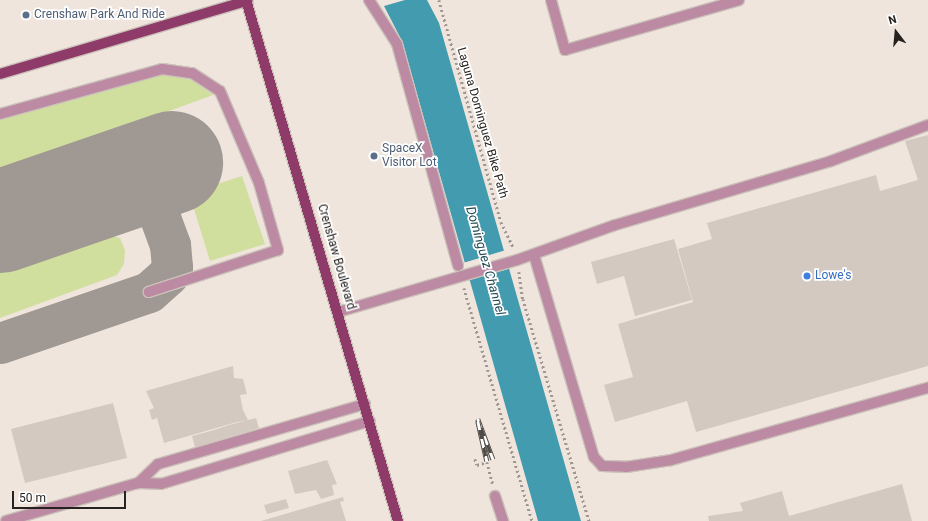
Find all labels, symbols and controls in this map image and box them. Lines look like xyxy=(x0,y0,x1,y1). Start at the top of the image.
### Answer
place label: Crenshaw Park And Ride xyxy=(34,8,165,22)
marker: Crenshaw Park And Ride xyxy=(21,10,31,20)
north arrow xyxy=(876,12,916,52)
text: N xyxy=(887,13,898,27)
street label: Laguna Dominguez Bike Path xyxy=(454,46,510,200)
place label: SpaceX Visitor Lot xyxy=(382,142,437,170)
marker: SpaceX Visitor Lot xyxy=(369,151,379,161)
street label: Crenshaw Boulevard xyxy=(314,203,358,311)
water label: Dominguez Channel xyxy=(462,205,508,317)
place label: Lowe's xyxy=(815,269,851,283)
marker: Lowe's xyxy=(802,271,812,281)
scale bar xyxy=(14,483,128,509)
text: 50 m xyxy=(19,491,46,505)

